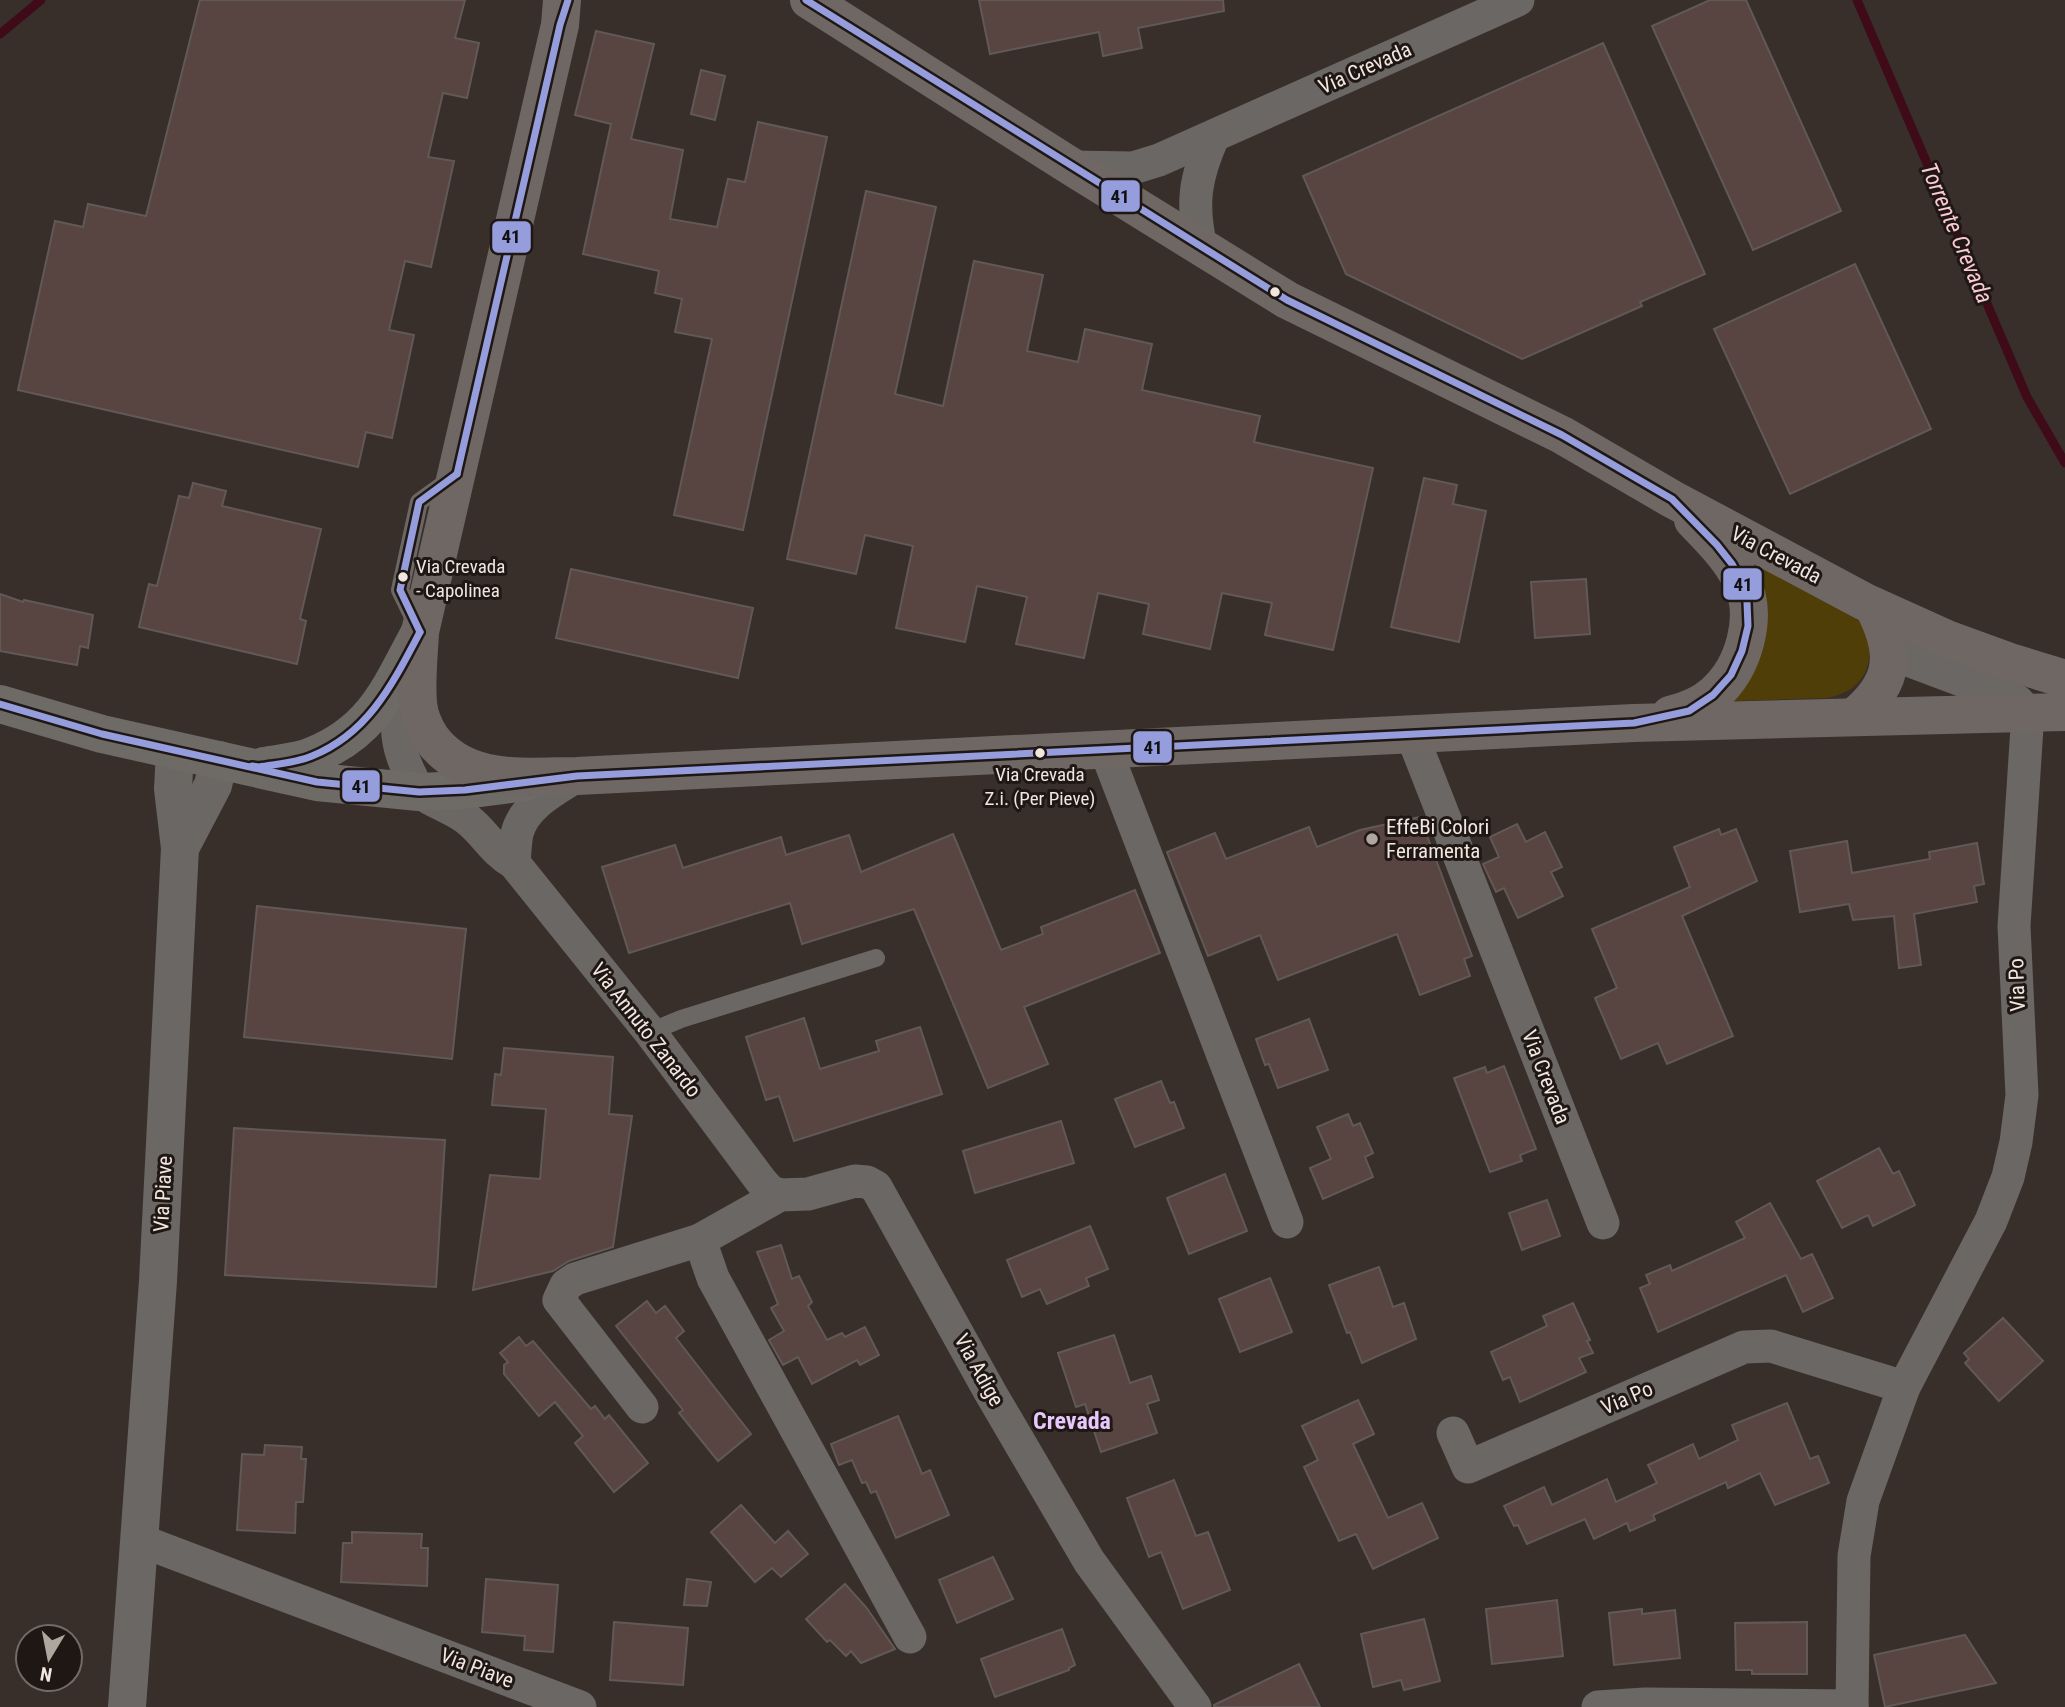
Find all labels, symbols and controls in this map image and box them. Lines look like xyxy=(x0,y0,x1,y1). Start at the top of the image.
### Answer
street label: Via Crevada xyxy=(1315,37,1415,99)
water label: Torrente Crevada xyxy=(1915,159,1998,308)
line badge: 41 xyxy=(1100,179,1141,213)
text: 41 xyxy=(1110,185,1130,208)
line badge: 41 xyxy=(491,220,532,254)
text: 41 xyxy=(501,225,521,248)
unlabelled marker xyxy=(1268,285,1282,299)
street label: Via Crevada xyxy=(1727,521,1825,589)
place label: Via Crevada - Capolinea xyxy=(416,555,505,602)
line badge: 41 xyxy=(1722,567,1763,601)
marker: Via Crevada - Capolinea xyxy=(396,570,410,584)
text: 41 xyxy=(1733,573,1753,596)
line badge: 41 xyxy=(1132,730,1173,764)
text: 41 xyxy=(1143,736,1163,759)
marker: Via Crevada Z.i. (Per Pieve) xyxy=(1033,746,1047,760)
place label: Via Crevada Z.i. (Per Pieve) xyxy=(985,763,1095,810)
line badge: 41 xyxy=(341,769,381,803)
text: 41 xyxy=(351,775,371,798)
place label: EffeBi Colori Ferramenta xyxy=(1386,815,1489,863)
marker: EffeBi Colori Ferramenta xyxy=(1364,831,1380,847)
street label: Via Annuto Zanardo xyxy=(586,958,706,1102)
street label: Via Po xyxy=(2004,958,2030,1012)
street label: Via Crevada xyxy=(1517,1027,1575,1127)
street label: Via Piave xyxy=(149,1155,177,1233)
street label: Via Adige xyxy=(949,1330,1009,1411)
street label: Via Po xyxy=(1598,1376,1656,1420)
district label: Crevada xyxy=(1033,1407,1111,1435)
north arrow xyxy=(14,1623,84,1693)
street label: Via Piave xyxy=(437,1643,517,1693)
text: N xyxy=(38,1662,54,1687)

